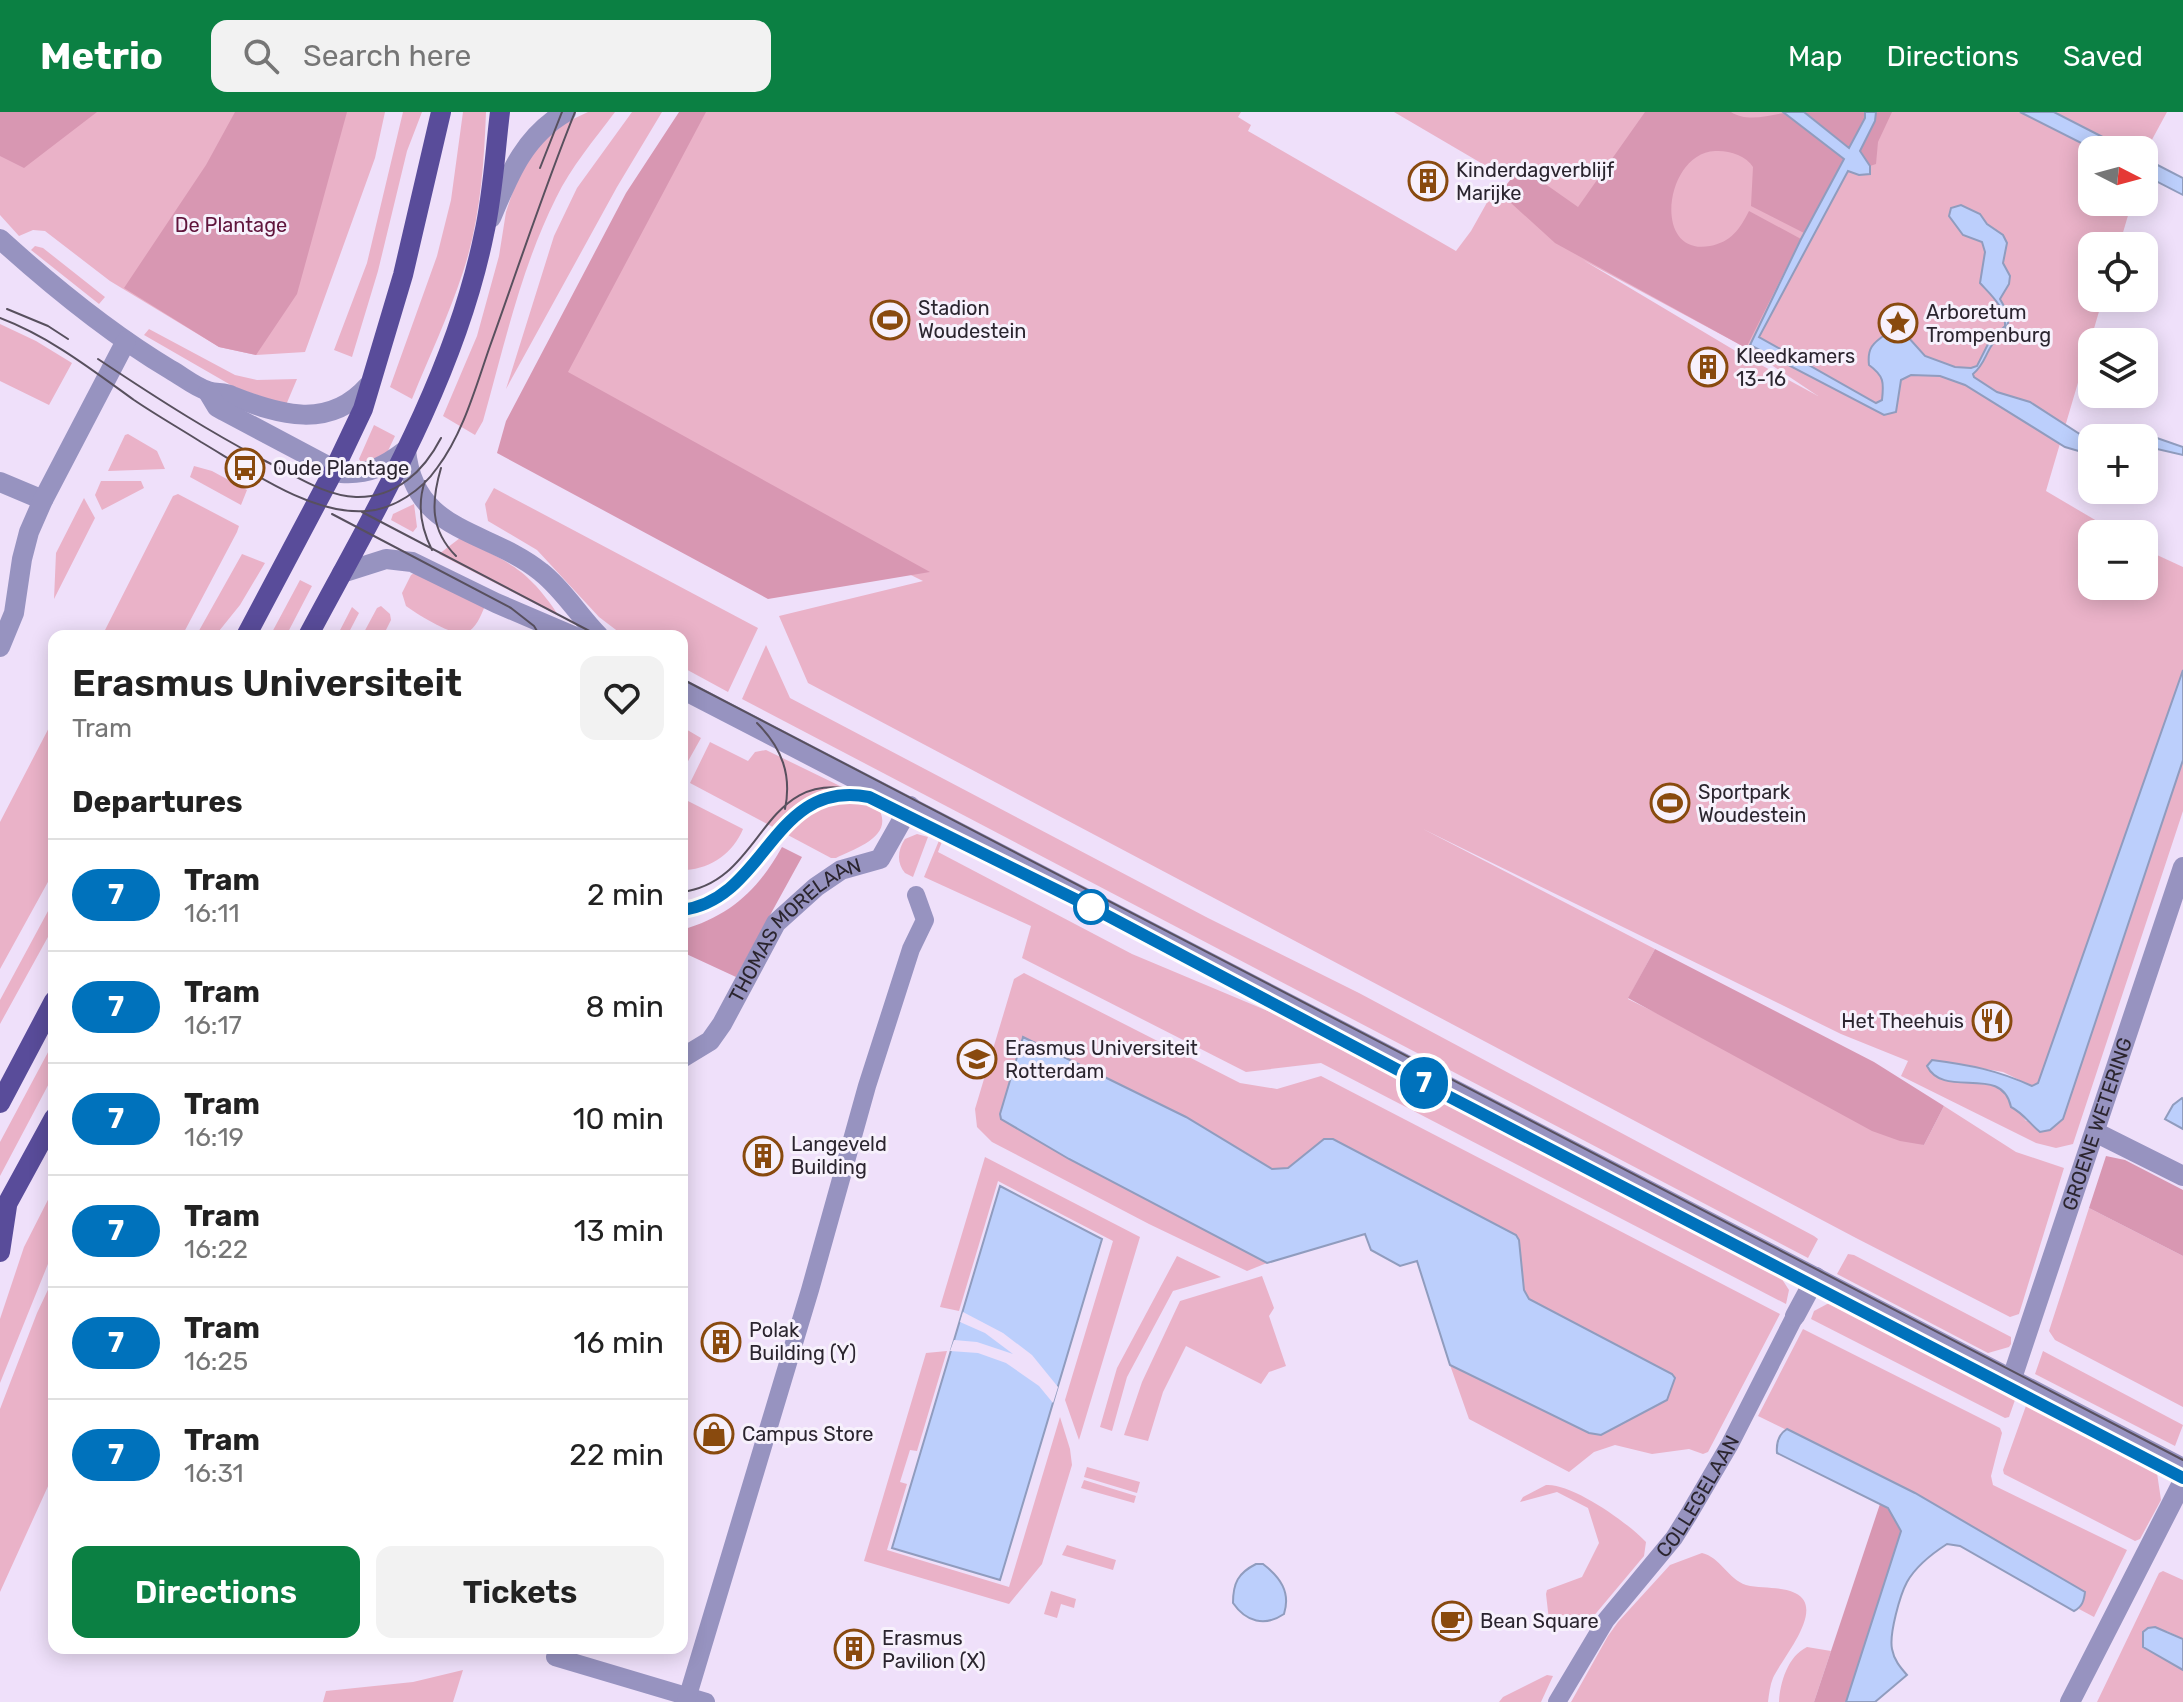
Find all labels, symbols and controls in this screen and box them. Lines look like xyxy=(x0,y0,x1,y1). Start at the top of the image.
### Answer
search box xyxy=(211,20,771,92)
text: Metrio xyxy=(40,33,163,79)
icon: search xyxy=(239,34,283,78)
text: Search here xyxy=(303,38,471,74)
text: Map xyxy=(1788,40,1842,73)
text: Directions xyxy=(1886,40,2019,73)
text: Saved xyxy=(2063,40,2143,73)
north arrow xyxy=(2078,136,2158,216)
map controls xyxy=(2078,136,2158,600)
place label: Kinderdagverblijf Marijke xyxy=(1456,158,1615,205)
building icon: Kinderdagverblijf Marijke xyxy=(1407,160,1449,202)
park label: De Plantage xyxy=(175,213,287,237)
button: locate xyxy=(2078,232,2158,312)
place label: Stadion Woudestein xyxy=(918,296,1026,343)
sports icon: Stadion Woudestein xyxy=(869,299,911,341)
place label: Arboretum Trompenburg xyxy=(1926,300,2051,347)
place icon: Arboretum Trompenburg xyxy=(1877,302,1919,344)
button: layers xyxy=(2078,328,2158,408)
place label: Kleedkamers 13-16 xyxy=(1736,344,1855,391)
building icon: Kleedkamers 13-16 xyxy=(1687,346,1729,388)
button: + xyxy=(2078,424,2158,504)
bus stop icon: Oude Plantage xyxy=(224,447,266,489)
place label: Oude Plantage xyxy=(273,456,409,480)
button: − xyxy=(2078,520,2158,600)
button: heart xyxy=(580,656,664,740)
text: Erasmus Universiteit xyxy=(72,660,462,706)
text: Tram xyxy=(72,713,132,744)
place label: Sportpark Woudestein xyxy=(1698,780,1806,827)
sports icon: Sportpark Woudestein xyxy=(1649,782,1691,824)
text: Departures xyxy=(72,784,243,820)
street label: THOMAS MORELAAN xyxy=(724,853,864,1007)
text: Tram xyxy=(184,862,260,898)
text: 2 min xyxy=(587,877,664,913)
text: 7 xyxy=(108,878,124,911)
unlabelled marker xyxy=(1074,890,1108,924)
text: 16:11 xyxy=(184,898,240,929)
text: Tram xyxy=(184,974,260,1010)
text: 8 min xyxy=(585,989,664,1025)
text: 7 xyxy=(108,990,124,1023)
restaurant icon: Het Theehuis xyxy=(1971,1000,2013,1042)
place label: Het Theehuis xyxy=(1841,1009,1964,1033)
text: 16:17 xyxy=(184,1010,242,1041)
street label: GROENE WETERING xyxy=(2057,1034,2137,1213)
place label: Erasmus Universiteit Rotterdam xyxy=(1005,1036,1198,1083)
school or university icon: Erasmus Universiteit Rotterdam xyxy=(956,1038,998,1080)
line badge: 7 xyxy=(1398,1057,1450,1109)
text: 7 xyxy=(1416,1066,1432,1099)
text: Tram xyxy=(184,1086,260,1122)
text: 10 min xyxy=(573,1101,664,1137)
text: 7 xyxy=(108,1102,124,1135)
text: 16:19 xyxy=(184,1122,244,1153)
place label: Langeveld Building xyxy=(791,1132,887,1179)
building icon: Langeveld Building xyxy=(742,1135,784,1177)
text: Tram xyxy=(184,1198,260,1234)
text: 13 min xyxy=(574,1213,664,1249)
text: 7 xyxy=(108,1214,124,1247)
text: 16:22 xyxy=(184,1234,248,1265)
text: Tram xyxy=(184,1310,260,1346)
place label: Polak Building (Y) xyxy=(749,1318,856,1365)
building icon: Polak Building (Y) xyxy=(700,1321,742,1363)
text: 16 min xyxy=(574,1325,664,1361)
text: 7 xyxy=(108,1326,124,1359)
text: 16:25 xyxy=(184,1346,248,1377)
shop icon: Campus Store xyxy=(693,1413,735,1455)
text: Tram xyxy=(184,1422,260,1458)
place label: Campus Store xyxy=(742,1422,874,1446)
street label: COLLEGELAAN xyxy=(1651,1431,1744,1562)
text: 22 min xyxy=(569,1437,664,1473)
text: 7 xyxy=(108,1438,124,1471)
text: 16:31 xyxy=(184,1458,244,1489)
button: Directions xyxy=(72,1546,360,1638)
button: Tickets xyxy=(376,1546,664,1638)
cafe icon: Bean Square xyxy=(1431,1600,1473,1642)
place label: Bean Square xyxy=(1480,1609,1599,1633)
place label: Erasmus Pavilion (X) xyxy=(882,1626,986,1673)
building icon: Erasmus Pavilion (X) xyxy=(833,1628,875,1670)

